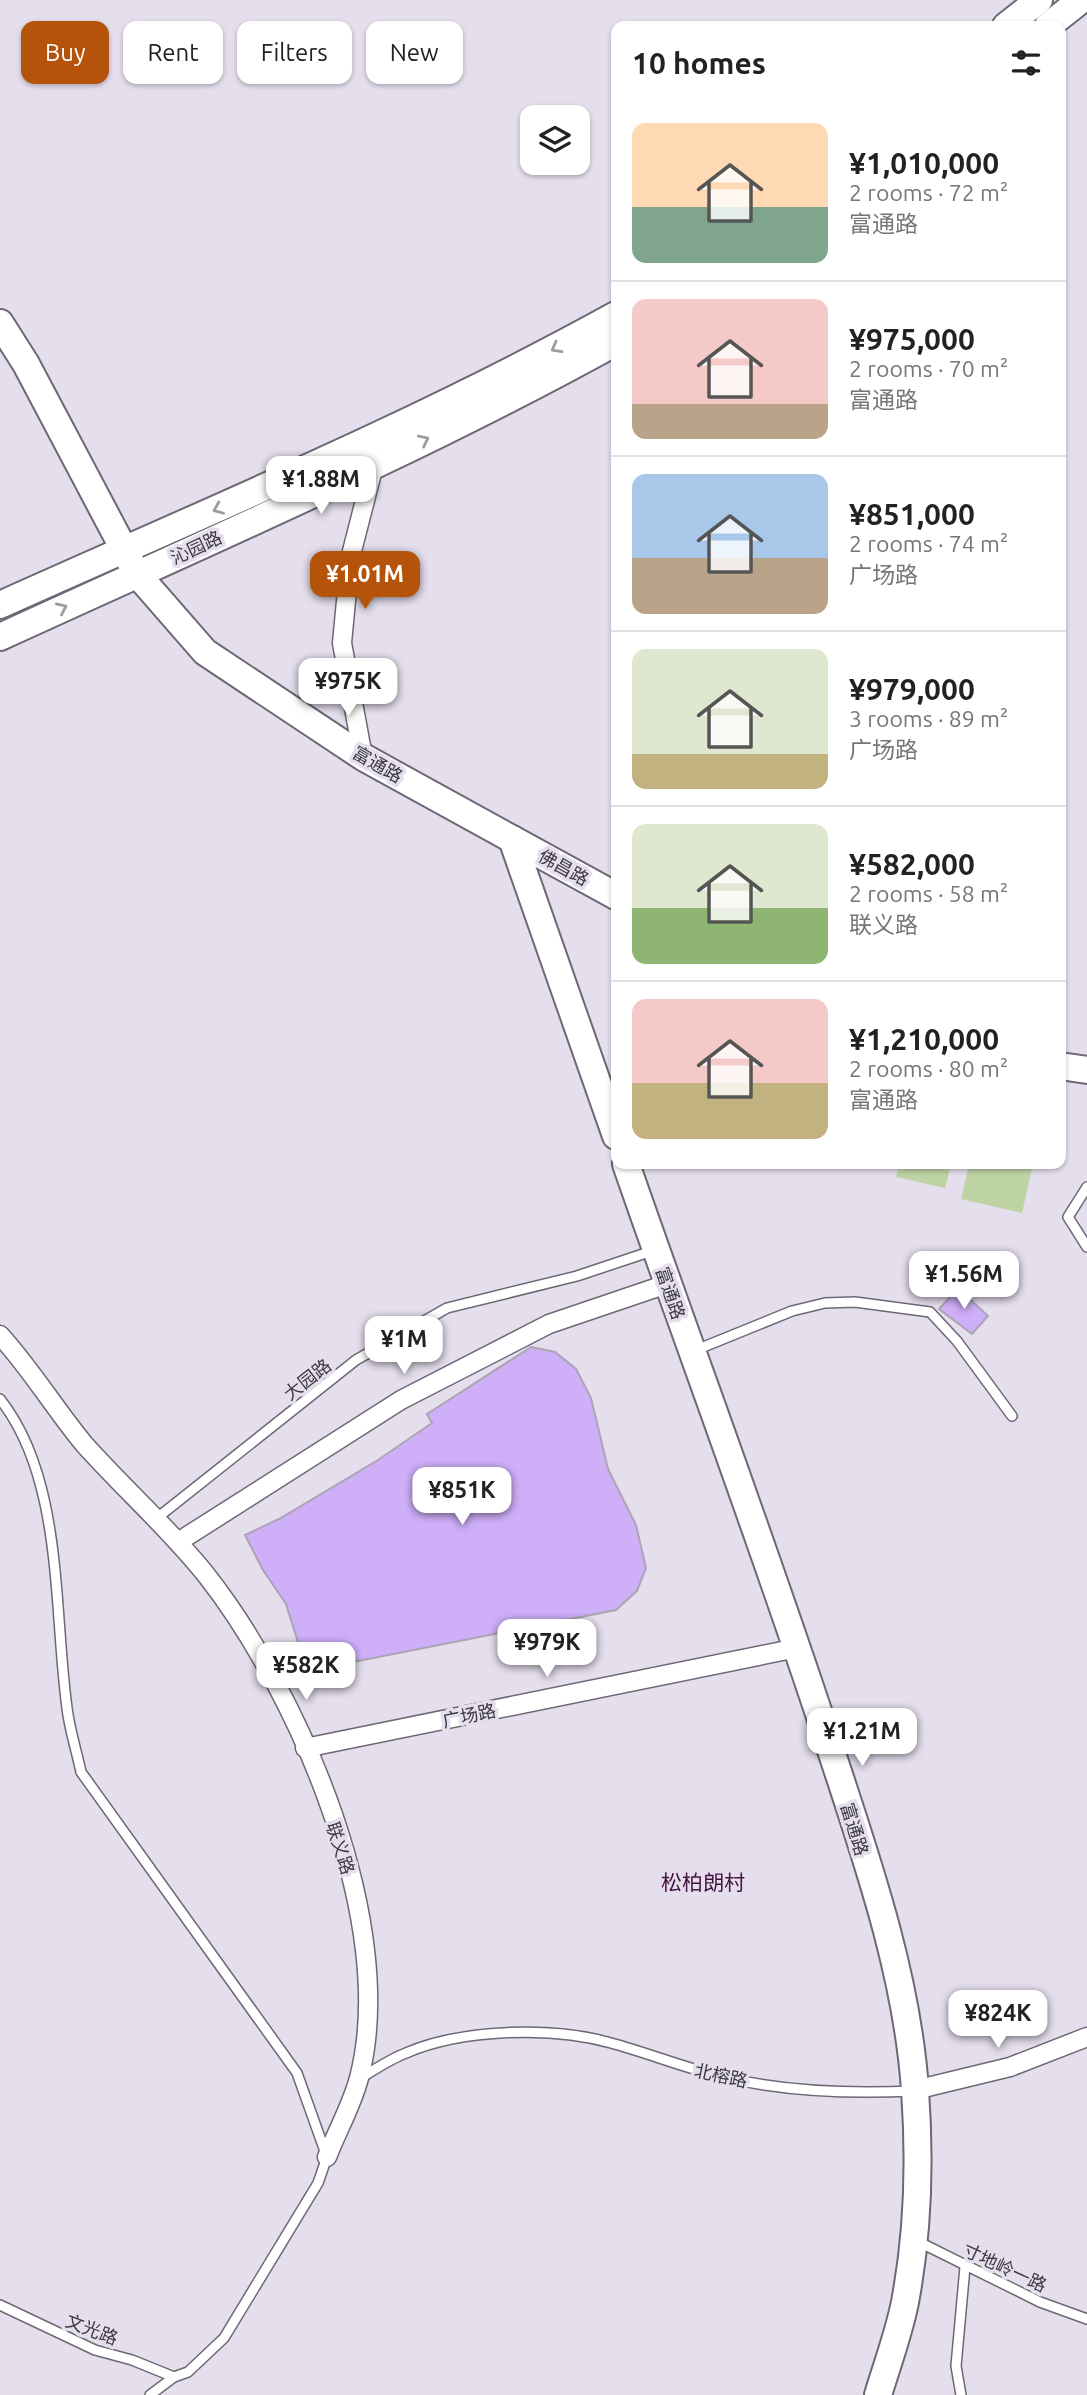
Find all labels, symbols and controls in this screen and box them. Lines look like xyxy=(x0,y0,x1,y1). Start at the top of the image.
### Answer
chip: Buy xyxy=(21,21,109,84)
chip: Rent xyxy=(123,21,223,84)
chip: Filters xyxy=(237,21,352,84)
chip: New xyxy=(366,21,463,84)
icon: filters xyxy=(1007,44,1045,82)
text: 10 homes xyxy=(632,46,766,80)
map controls xyxy=(520,105,590,175)
button: layers xyxy=(520,105,590,175)
text: ¥1,010,000 xyxy=(849,146,999,180)
icon: home xyxy=(688,151,772,235)
text: 2 rooms · 72 m² xyxy=(849,180,1008,205)
text: 富通路 xyxy=(849,211,918,236)
text: ¥975,000 xyxy=(849,322,975,356)
icon: home xyxy=(688,327,772,411)
one-way arrow xyxy=(551,340,564,353)
text: 2 rooms · 70 m² xyxy=(849,356,1008,381)
text: 富通路 xyxy=(849,387,918,412)
one-way arrow xyxy=(417,434,429,448)
pin: ¥1.88M xyxy=(264,456,378,516)
text: ¥1.88M xyxy=(282,466,360,491)
text: ¥851,000 xyxy=(849,497,975,531)
one-way arrow xyxy=(213,501,226,515)
icon: home xyxy=(688,502,772,586)
street label: 沁园路 xyxy=(167,527,225,567)
text: 2 rooms · 74 m² xyxy=(849,531,1008,556)
pin: ¥1.01M xyxy=(308,552,422,611)
text: ¥1.01M xyxy=(326,561,404,586)
text: 广场路 xyxy=(849,562,918,587)
one-way arrow xyxy=(55,602,67,616)
pin: ¥975K xyxy=(299,658,397,718)
text: ¥975K xyxy=(314,668,382,693)
text: ¥979,000 xyxy=(849,672,975,706)
icon: home xyxy=(688,677,772,761)
text: 3 rooms · 89 m² xyxy=(849,706,1008,731)
text: 广场路 xyxy=(849,737,918,762)
street label: 富通路 xyxy=(350,742,406,786)
street label: 佛昌路 xyxy=(536,845,592,889)
text: ¥582,000 xyxy=(849,847,975,881)
icon: home xyxy=(688,852,772,936)
text: 2 rooms · 58 m² xyxy=(849,881,1008,906)
text: 联义路 xyxy=(849,912,918,937)
text: ¥1,210,000 xyxy=(849,1022,999,1056)
icon: home xyxy=(688,1027,772,1111)
text: 2 rooms · 80 m² xyxy=(849,1056,1008,1081)
text: 富通路 xyxy=(849,1087,918,1112)
pin: ¥1.56M xyxy=(907,1252,1021,1311)
text: ¥1.56M xyxy=(925,1261,1003,1286)
street label: 富通路 xyxy=(653,1264,689,1322)
pin: ¥1M xyxy=(370,1316,438,1376)
text: ¥1M xyxy=(381,1326,427,1351)
street label: 大园路 xyxy=(280,1354,334,1404)
pin: ¥851K xyxy=(413,1468,511,1527)
text: ¥851K xyxy=(428,1477,496,1502)
pin: ¥979K xyxy=(498,1620,596,1679)
text: ¥979K xyxy=(513,1629,581,1654)
pin: ¥582K xyxy=(257,1642,355,1702)
text: ¥582K xyxy=(272,1652,340,1677)
street label: 广场路 xyxy=(441,1700,497,1730)
pin: ¥1.21M xyxy=(805,1708,919,1768)
text: ¥1.21M xyxy=(823,1718,901,1743)
street label: 富通路 xyxy=(838,1800,872,1858)
street label: 联义路 xyxy=(323,1819,359,1877)
district label: 松柏朗村 xyxy=(661,1870,745,1894)
pin: ¥824K xyxy=(949,1990,1047,2050)
text: ¥824K xyxy=(964,2000,1032,2025)
street label: 北榕路 xyxy=(693,2060,749,2090)
street label: 寸地岭一路 xyxy=(960,2239,1050,2295)
street label: 文光路 xyxy=(63,2310,121,2348)

